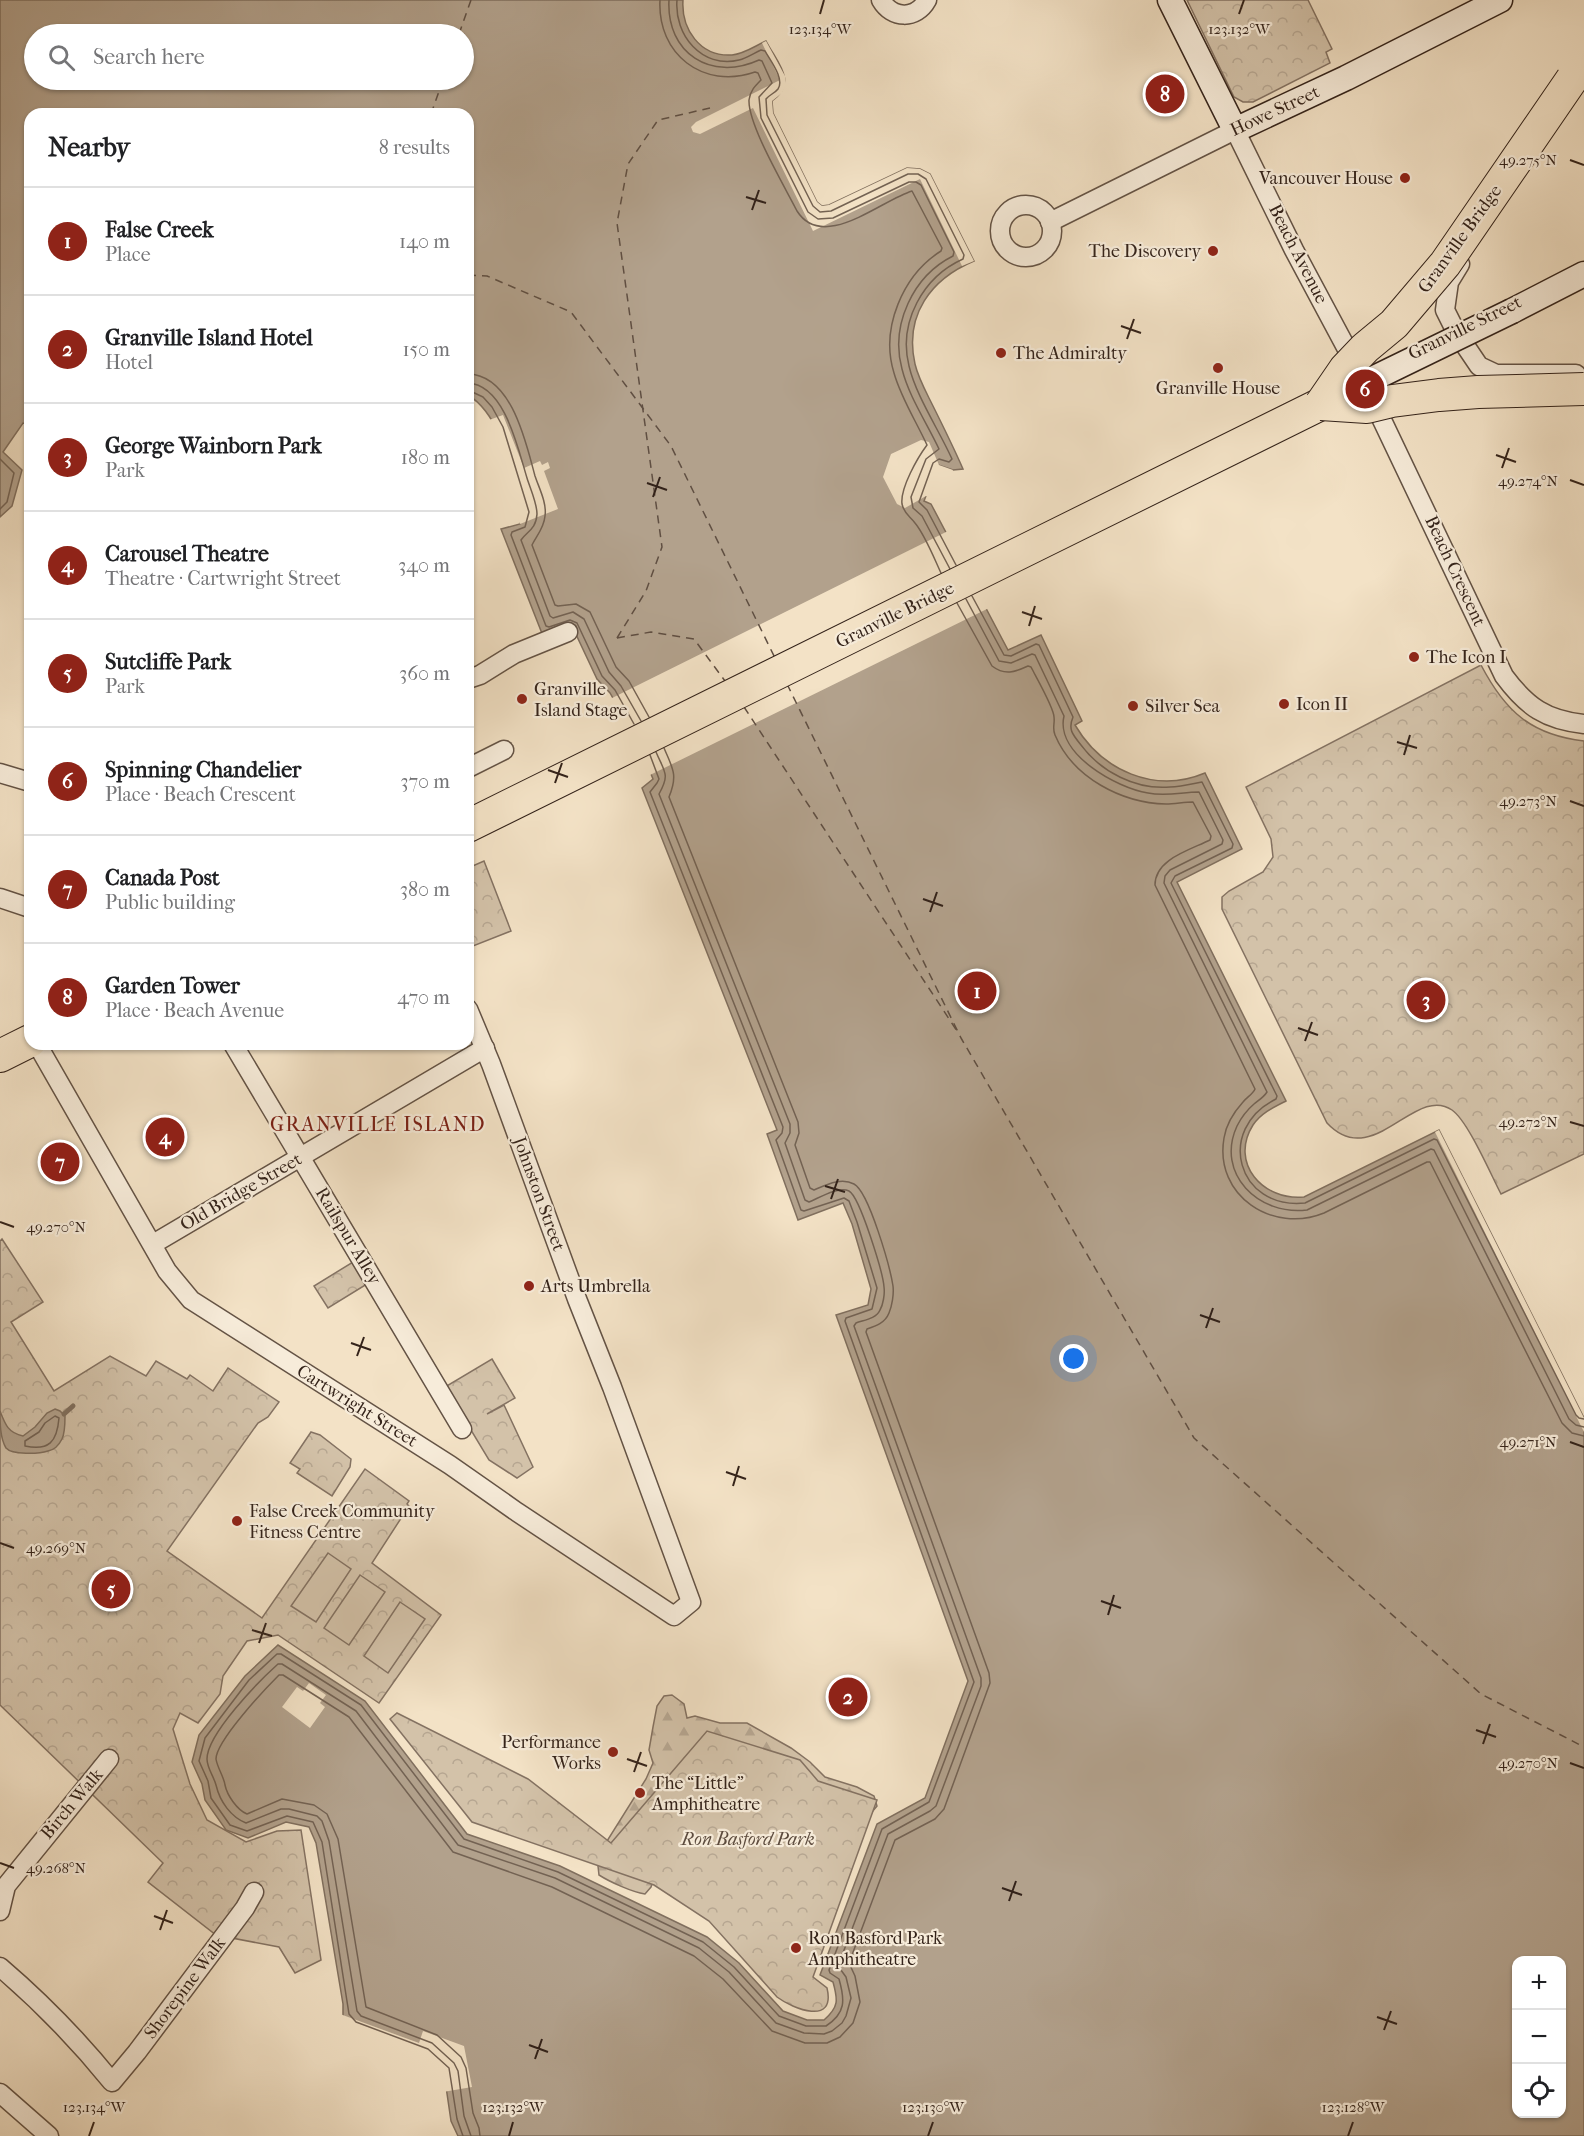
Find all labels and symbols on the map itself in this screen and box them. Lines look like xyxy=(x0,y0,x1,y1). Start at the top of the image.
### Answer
text: 123.134°W xyxy=(789,20,853,38)
text: 123.132°W xyxy=(1208,20,1271,38)
pin: 8 xyxy=(1146,72,1184,116)
street label: Howe Street xyxy=(1227,81,1323,141)
text: 49.275°N xyxy=(1499,151,1558,169)
place label: Vancouver House xyxy=(1258,168,1393,189)
marker: Vancouver House xyxy=(1398,171,1412,185)
street label: Granville Bridge xyxy=(1414,181,1506,297)
street label: Beach Avenue xyxy=(1264,201,1332,307)
place label: The Discovery xyxy=(1088,241,1202,262)
marker: The Discovery xyxy=(1206,244,1220,258)
street label: Granville Street xyxy=(1405,291,1526,364)
place label: The Admiralty xyxy=(1013,343,1128,364)
marker: The Admiralty xyxy=(994,346,1008,360)
marker: Granville House xyxy=(1211,361,1225,375)
pin: 6 xyxy=(1346,366,1384,412)
place label: Granville House xyxy=(1156,378,1280,399)
text: 49.274°N xyxy=(1498,472,1559,490)
street label: Beach Crescent xyxy=(1420,512,1490,630)
street label: Granville Bridge xyxy=(833,577,958,653)
place label: The Icon I xyxy=(1426,647,1506,668)
marker: The Icon I xyxy=(1407,650,1421,664)
place label: Granville Island Stage xyxy=(534,679,628,721)
marker: Granville Island Stage xyxy=(515,692,529,706)
place label: Icon II xyxy=(1296,694,1348,715)
place label: Silver Sea xyxy=(1145,696,1221,717)
marker: Icon II xyxy=(1277,697,1291,711)
marker: Silver Sea xyxy=(1126,699,1140,713)
text: 49.273°N xyxy=(1499,792,1557,810)
pin: 1 xyxy=(958,968,996,1014)
pin: 3 xyxy=(1406,978,1446,1022)
district label: GRANVILLE ISLAND xyxy=(270,1113,486,1136)
text: 49.272°N xyxy=(1498,1113,1558,1131)
pin: 4 xyxy=(146,1114,184,1160)
street label: Johnston Street xyxy=(508,1132,570,1254)
pin: 7 xyxy=(40,1140,80,1184)
street label: Old Bridge Street xyxy=(176,1148,306,1235)
street label: Railspur Alley xyxy=(311,1184,386,1290)
text: 49.270°N xyxy=(26,1218,86,1236)
place label: Arts Umbrella xyxy=(540,1276,651,1297)
marker: Arts Umbrella xyxy=(522,1279,536,1293)
your location xyxy=(1059,1344,1088,1373)
street label: Cartwright Street xyxy=(293,1360,422,1452)
text: 49.271°N xyxy=(1500,1433,1557,1451)
place label: False Creek Community Fitness Centre xyxy=(249,1501,436,1543)
marker: False Creek Community Fitness Centre xyxy=(230,1514,244,1528)
text: 49.269°N xyxy=(26,1539,87,1557)
pin: 5 xyxy=(92,1566,130,1612)
pin: 2 xyxy=(828,1674,868,1720)
place label: Performance Works xyxy=(501,1732,601,1774)
marker: Performance Works xyxy=(606,1745,620,1759)
text: 49.270°N xyxy=(1498,1754,1558,1772)
street label: Birch Walk xyxy=(36,1764,108,1843)
place label: The “Little” Amphitheatre xyxy=(651,1773,760,1815)
marker: The “Little” Amphitheatre xyxy=(633,1786,647,1800)
park label: Ron Basford Park xyxy=(680,1829,815,1850)
text: 49.268°N xyxy=(26,1859,87,1877)
place label: Ron Basford Park Amphitheatre xyxy=(807,1928,943,1970)
street label: Shorepine Walk xyxy=(140,1932,231,2043)
marker: Ron Basford Park Amphitheatre xyxy=(789,1941,803,1955)
text: 123.134°W xyxy=(63,2098,127,2116)
text: 123.132°W xyxy=(482,2098,545,2116)
text: 123.130°W xyxy=(902,2098,965,2116)
text: 123.128°W xyxy=(1322,2098,1386,2116)

